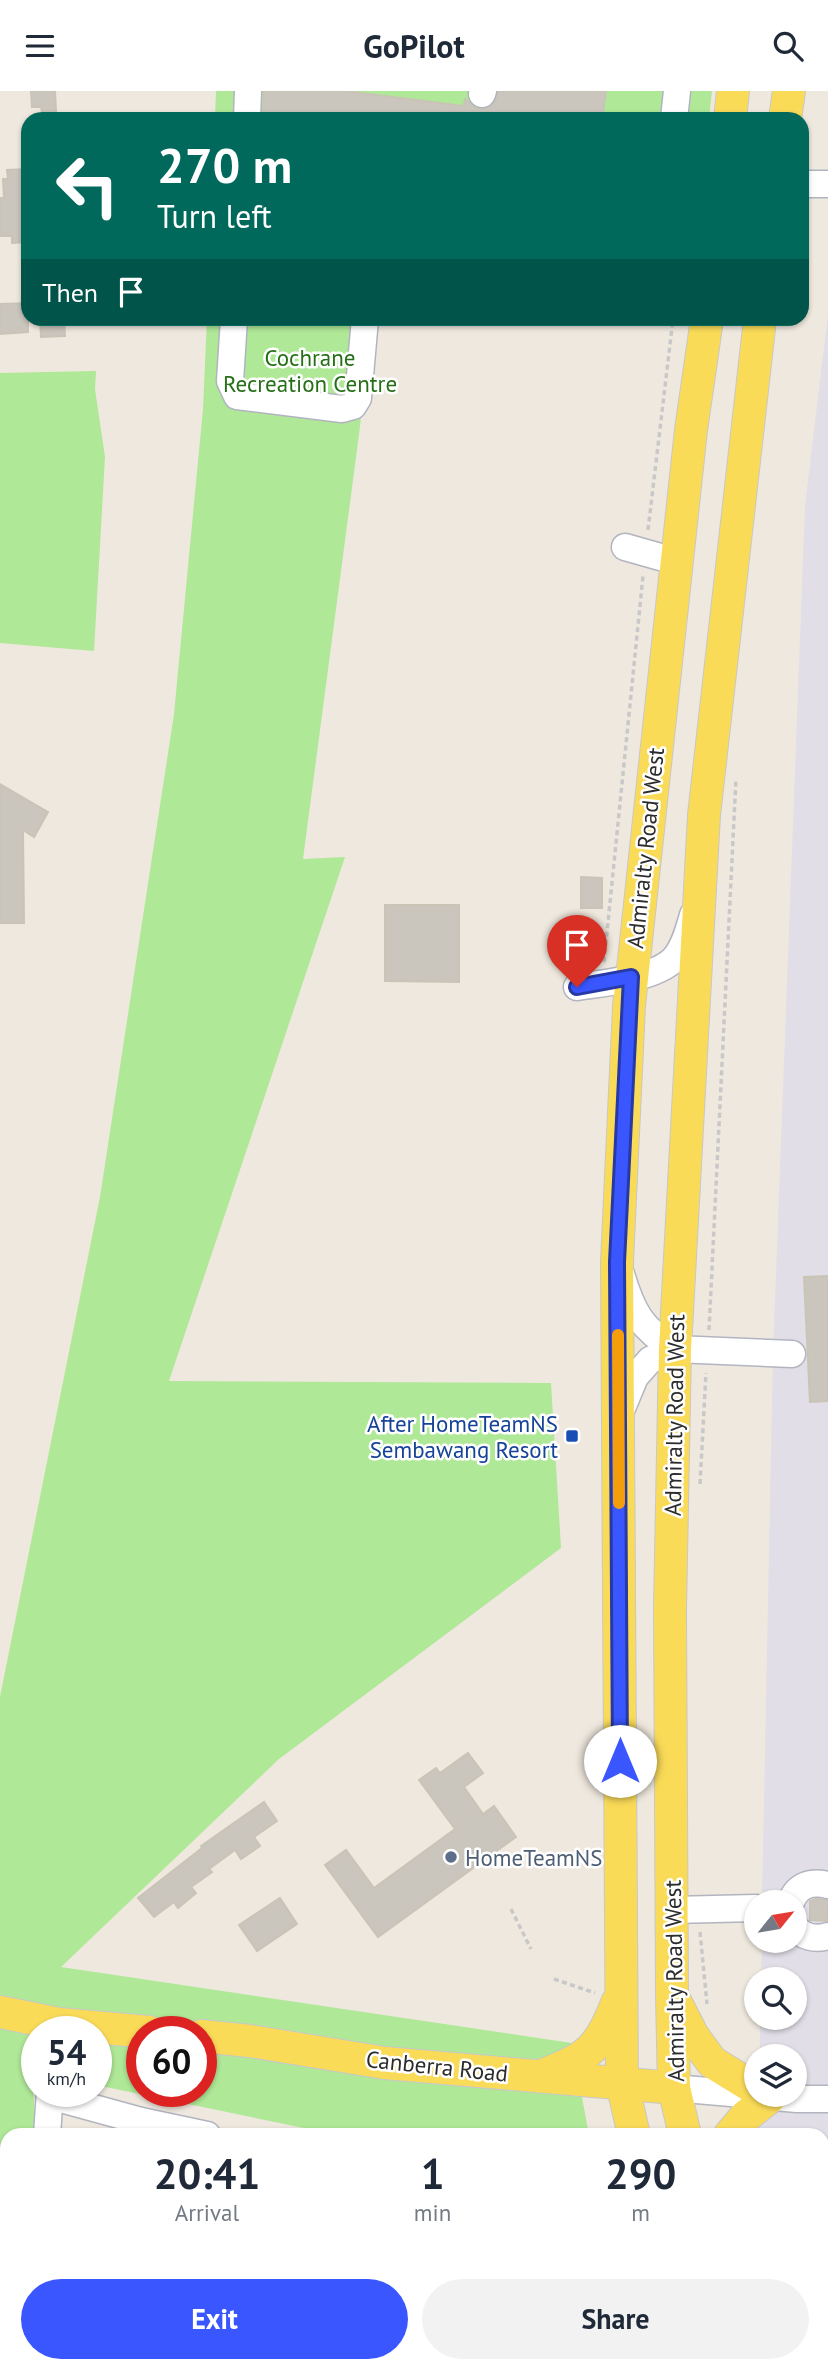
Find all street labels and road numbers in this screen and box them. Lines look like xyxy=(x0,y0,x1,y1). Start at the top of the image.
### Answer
street label: Admiralty Road West xyxy=(620,746,670,950)
street label: Admiralty Road West xyxy=(658,1314,690,1516)
street label: Admiralty Road West xyxy=(658,1880,690,2082)
street label: Canberra Road xyxy=(365,2044,509,2088)

